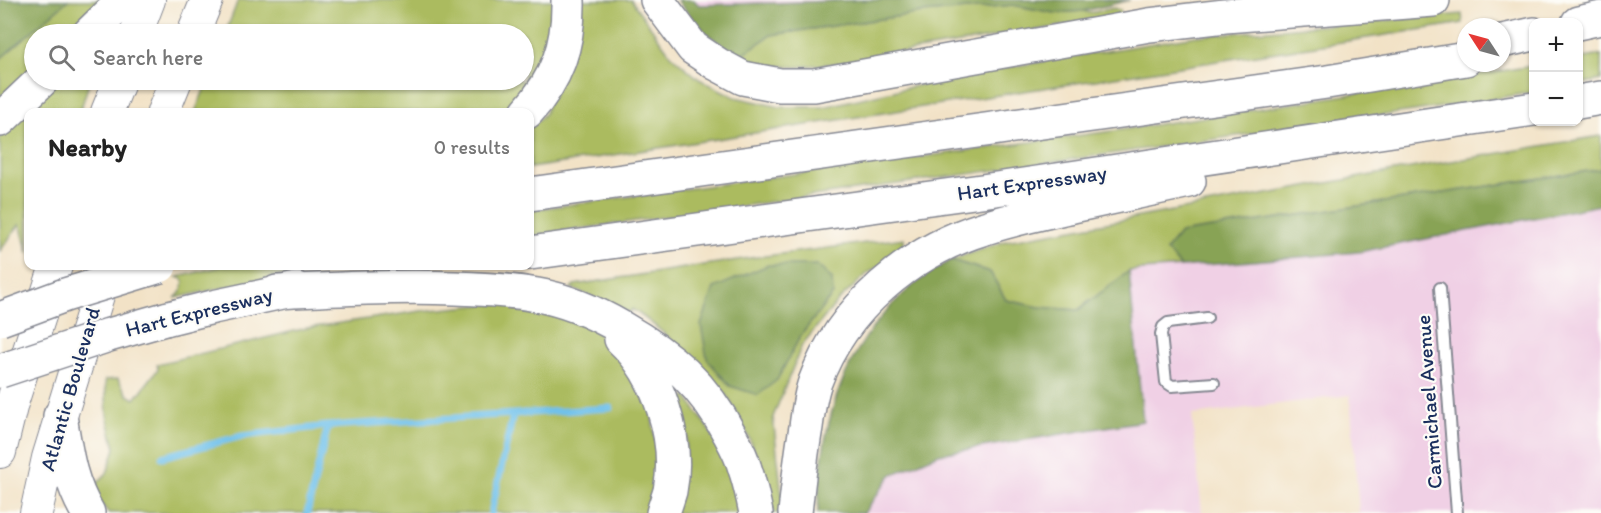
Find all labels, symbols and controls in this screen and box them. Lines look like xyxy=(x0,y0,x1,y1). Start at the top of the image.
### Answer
north arrow xyxy=(1457,18,1511,72)
map controls xyxy=(1529,18,1583,126)
button: + xyxy=(1529,18,1583,72)
search box xyxy=(24,24,534,90)
icon: search xyxy=(45,41,78,74)
text: Search here xyxy=(93,44,203,71)
button: − xyxy=(1529,72,1583,126)
text: Nearby xyxy=(48,131,127,163)
text: 0 results xyxy=(434,135,510,159)
street label: Hart Expressway xyxy=(956,160,1108,205)
street label: Hart Expressway xyxy=(123,281,275,342)
street label: Atlantic Boulevard xyxy=(34,303,105,474)
street label: Carmichael Avenue xyxy=(1410,314,1447,490)

